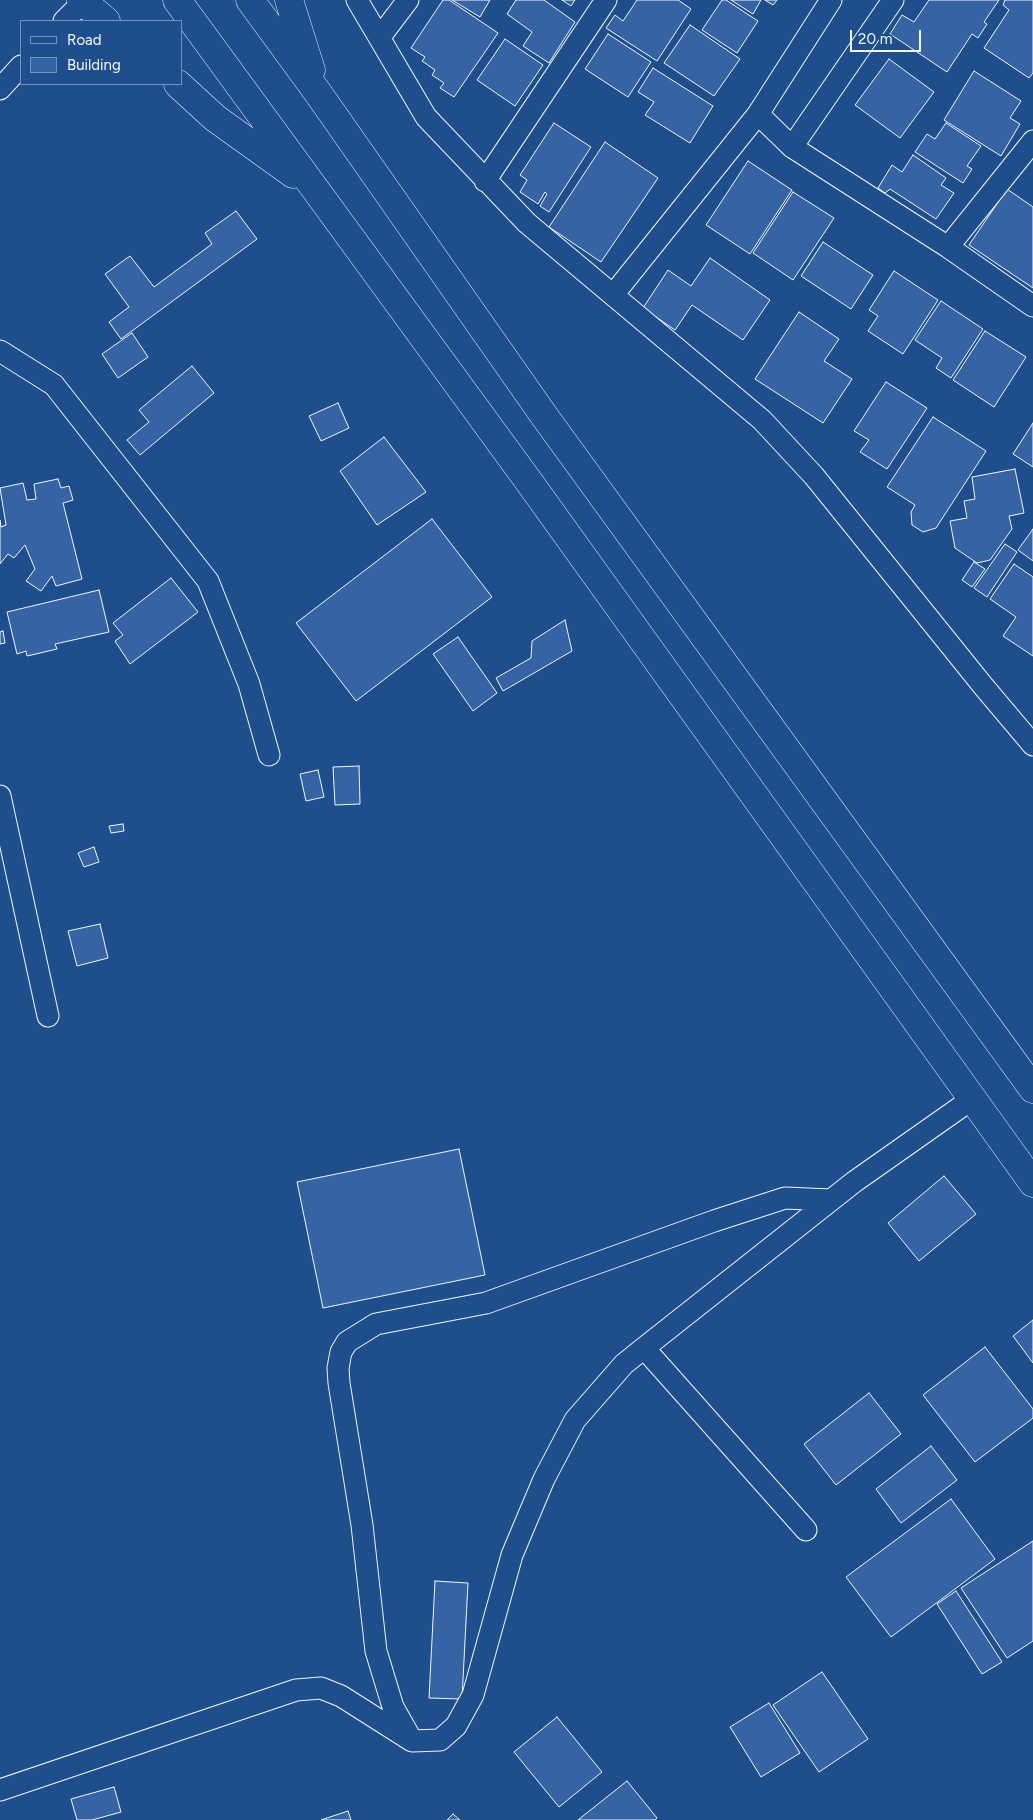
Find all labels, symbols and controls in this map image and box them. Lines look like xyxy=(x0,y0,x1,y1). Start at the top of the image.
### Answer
legend xyxy=(20,20,182,85)
scale bar xyxy=(853,20,924,52)
text: 20 m xyxy=(858,30,892,48)
text: Road xyxy=(67,31,102,49)
text: Building xyxy=(67,56,121,74)

